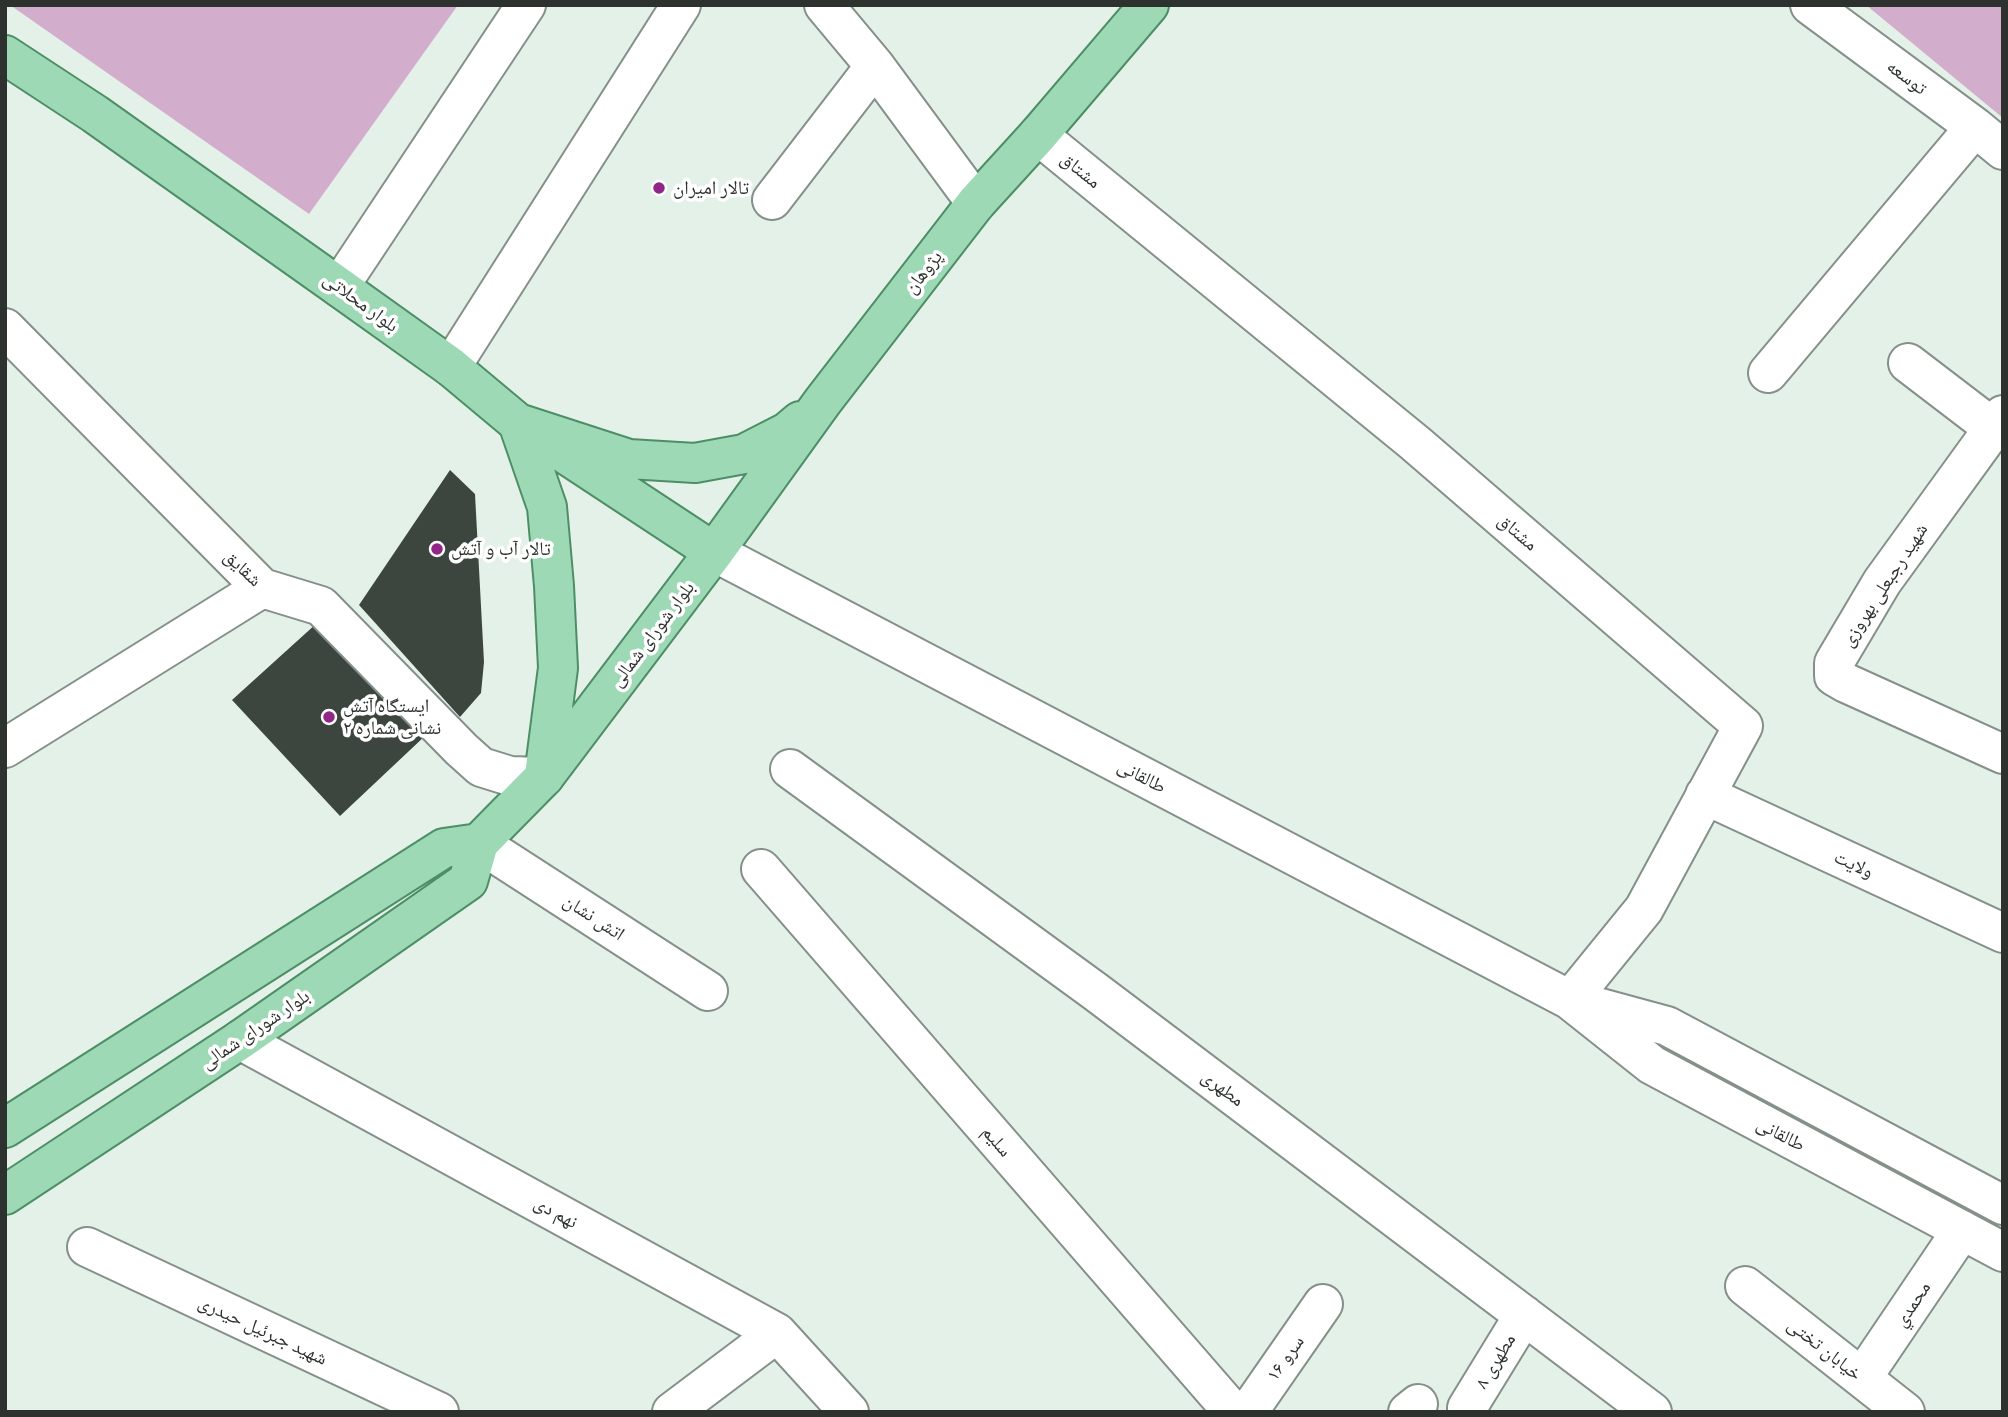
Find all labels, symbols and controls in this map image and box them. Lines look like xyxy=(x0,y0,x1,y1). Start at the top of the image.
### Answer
street label: توسعه xyxy=(1882,55,1932,99)
street label: مشتاق xyxy=(1056,147,1106,193)
place label: تالار امیران xyxy=(673,177,749,199)
marker: تالار امیران xyxy=(651,180,667,196)
street label: پژوهان xyxy=(899,246,947,298)
street label: بلوار محلاتی xyxy=(319,267,403,337)
street label: مشتاق xyxy=(1493,509,1543,555)
street label: شهید رجبعلی بهروزی xyxy=(1836,519,1932,651)
place label: تالار آب و آتش xyxy=(451,538,551,560)
marker: تالار آب و آتش xyxy=(429,541,445,557)
street label: شقایق xyxy=(219,545,267,591)
street label: بلوار شورای شمالی xyxy=(605,577,699,691)
place label: ایستگاه آتش نشانی شماره ۲ xyxy=(343,695,441,739)
marker: ایستگاه آتش نشانی شماره ۲ xyxy=(321,709,337,725)
street label: طالقانی xyxy=(1114,754,1170,798)
street label: ولایت xyxy=(1831,845,1877,883)
street label: اتش نشان xyxy=(559,889,629,945)
street label: بلوار شورای شمالی xyxy=(196,984,314,1074)
street label: مطهری xyxy=(1197,1065,1249,1111)
street label: طالقانی xyxy=(1753,1112,1809,1156)
street label: سلیم xyxy=(977,1121,1017,1161)
street label: نهم دی xyxy=(530,1191,582,1233)
street label: محمدي xyxy=(1889,1277,1935,1331)
street label: شهید جبرئیل حیدری xyxy=(195,1290,331,1370)
street label: خیابان تختی xyxy=(1783,1313,1867,1385)
street label: مطهری ۸ xyxy=(1470,1329,1520,1393)
street label: سرو ۱۶ xyxy=(1261,1331,1309,1385)

